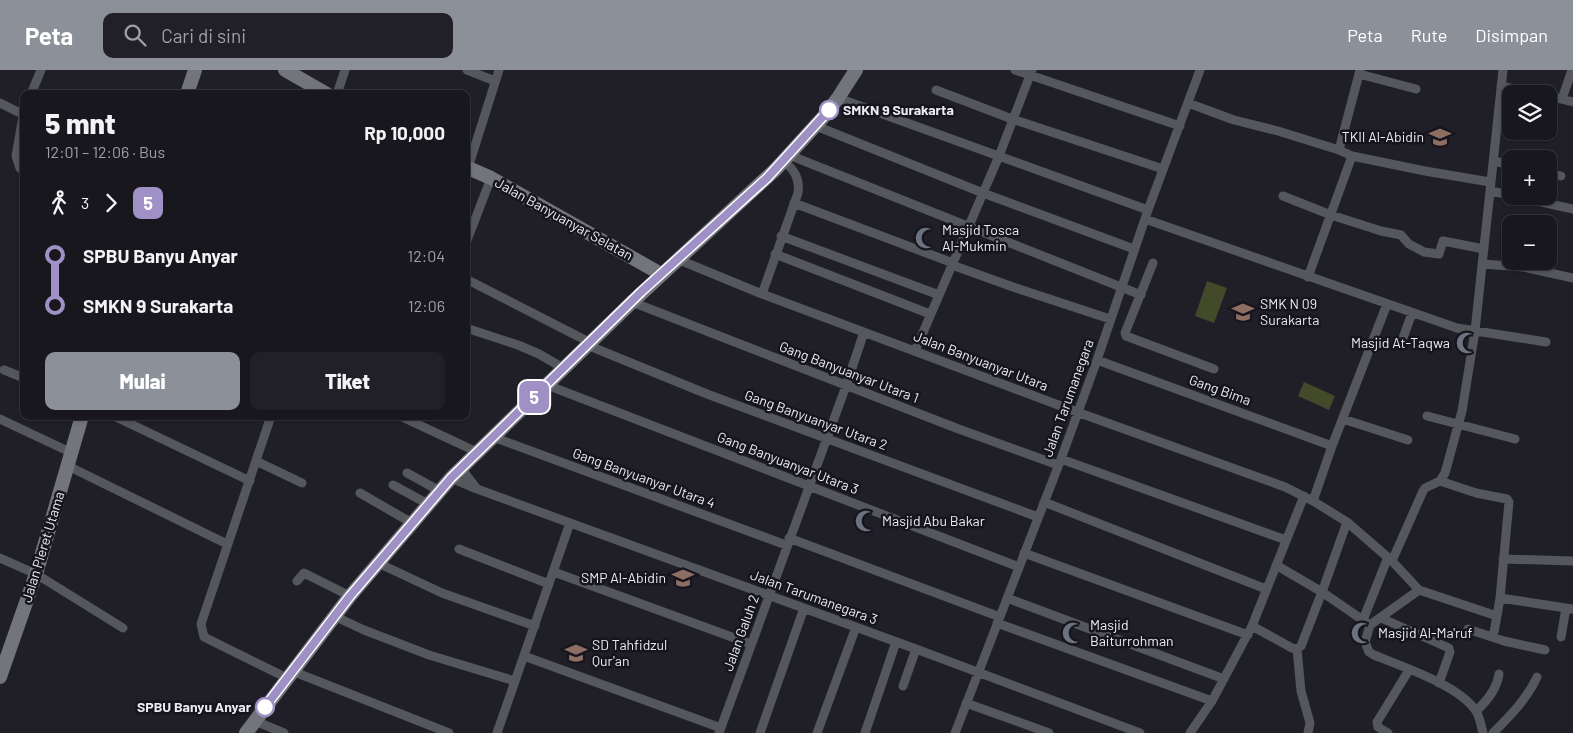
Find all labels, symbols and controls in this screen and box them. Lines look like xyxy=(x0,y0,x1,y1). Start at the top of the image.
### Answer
search box xyxy=(103,13,453,58)
text: Peta xyxy=(25,21,73,50)
icon: search xyxy=(121,21,149,49)
text: Cari di sini xyxy=(161,24,246,47)
text: Peta xyxy=(1347,24,1383,46)
text: Rute xyxy=(1411,24,1447,46)
text: Disimpan xyxy=(1475,24,1548,46)
map controls xyxy=(1502,85,1557,270)
button: layers xyxy=(1502,85,1557,140)
marker: SMKN 9 Surakarta xyxy=(819,100,839,120)
place label: SMKN 9 Surakarta xyxy=(843,101,954,118)
text: 5 mnt xyxy=(45,106,116,140)
text: Rp 10,000 xyxy=(364,121,445,144)
school or university icon: TKII Al-Abidin xyxy=(1427,124,1453,150)
place label: TKII Al-Abidin xyxy=(1342,128,1424,145)
text: 12:01 – 12:06 · Bus xyxy=(45,142,165,161)
button: + xyxy=(1502,150,1557,205)
street label: Jalan Banyuanyar Selatan xyxy=(492,174,636,264)
icon: walk xyxy=(45,189,73,217)
icon: forward xyxy=(97,189,125,217)
text: 5 xyxy=(143,192,153,214)
text: 3 xyxy=(81,193,89,212)
button: − xyxy=(1502,215,1557,270)
place label: Masjid Tosca Al-Mukmin xyxy=(942,221,1019,254)
mosque icon: Masjid Tosca Al-Mukmin xyxy=(913,225,939,251)
text: SPBU Banyu Anyar xyxy=(83,244,238,267)
text: 12:04 xyxy=(408,246,445,265)
text: SMKN 9 Surakarta xyxy=(83,294,233,317)
place label: SMK N 09 Surakarta xyxy=(1260,295,1320,328)
text: 12:06 xyxy=(408,296,445,315)
school or university icon: SMK N 09 Surakarta xyxy=(1230,299,1256,325)
street label: Jalan Banyuanyar Utara xyxy=(912,327,1051,394)
mosque icon: Masjid At-Taqwa xyxy=(1454,330,1480,356)
place label: Masjid At-Taqwa xyxy=(1351,334,1450,351)
street label: Gang Banyuanyar Utara 1 xyxy=(777,337,921,406)
street label: Jalan Tarumanegara xyxy=(1038,337,1097,459)
button: Mulai xyxy=(45,352,240,410)
button: Tiket xyxy=(250,352,445,410)
street label: Gang Bima xyxy=(1187,371,1253,409)
line badge: 5 xyxy=(518,381,550,413)
text: 5 xyxy=(529,386,539,408)
street label: Gang Banyuanyar Utara 2 xyxy=(743,386,890,453)
street label: Gang Banyuanyar Utara 3 xyxy=(715,428,861,497)
street label: Gang Banyuanyar Utara 4 xyxy=(570,444,718,511)
street label: Jalan Pleret Utama xyxy=(18,489,68,604)
mosque icon: Masjid Abu Bakar xyxy=(853,508,879,534)
place label: Masjid Abu Bakar xyxy=(882,512,985,529)
school or university icon: SMP Al-Abidin xyxy=(670,565,696,591)
street label: Jalan Tarumanegara 3 xyxy=(748,566,880,627)
place label: SMP Al-Abidin xyxy=(581,569,666,586)
street label: Jalan Galuh 2 xyxy=(719,592,762,673)
place label: Masjid Baiturrohman xyxy=(1090,616,1174,649)
mosque icon: Masjid Baiturrohman xyxy=(1060,620,1086,646)
mosque icon: Masjid Al-Ma'ruf xyxy=(1349,620,1375,646)
place label: Masjid Al-Ma'ruf xyxy=(1378,624,1473,641)
place label: SD Tahfidzul Qur'an xyxy=(592,636,667,669)
school or university icon: SD Tahfidzul Qur'an xyxy=(563,640,589,666)
marker: SPBU Banyu Anyar xyxy=(255,697,275,717)
place label: SPBU Banyu Anyar xyxy=(137,698,252,715)

